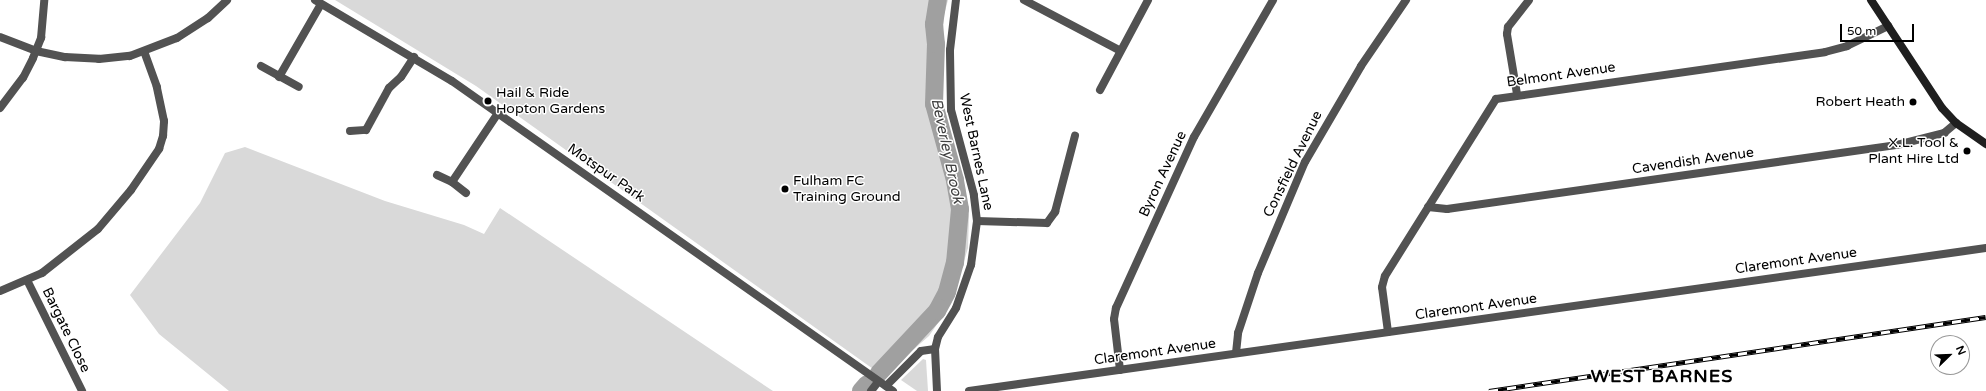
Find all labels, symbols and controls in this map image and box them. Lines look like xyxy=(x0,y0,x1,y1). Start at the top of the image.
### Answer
scale bar xyxy=(1842,16,1916,42)
text: 50 m xyxy=(1847,24,1876,38)
street label: Belmont Avenue xyxy=(1505,59,1617,91)
place label: Hail & Ride Hopton Gardens xyxy=(496,85,605,118)
street label: West Barnes Lane xyxy=(955,92,997,212)
place label: Robert Heath xyxy=(1816,94,1905,110)
marker: Hail & Ride Hopton Gardens xyxy=(483,96,493,106)
water label: Beverley Brook xyxy=(927,97,967,205)
marker: Robert Heath xyxy=(1908,97,1918,107)
street label: Consfield Avenue xyxy=(1260,108,1326,220)
street label: Byron Avenue xyxy=(1136,128,1190,220)
place label: X.L. Tool & Plant Hire Ltd xyxy=(1868,135,1959,168)
street label: Motspur Park xyxy=(564,140,648,206)
street label: Cavendish Avenue xyxy=(1631,144,1755,178)
marker: X.L. Tool & Plant Hire Ltd xyxy=(1962,146,1972,156)
place label: Fulham FC Training Ground xyxy=(793,173,901,206)
marker: Fulham FC Training Ground xyxy=(780,184,790,194)
street label: Claremont Avenue xyxy=(1734,244,1858,278)
street label: Bargate Close xyxy=(38,285,94,375)
street label: Claremont Avenue xyxy=(1414,290,1538,324)
street label: Claremont Avenue xyxy=(1093,335,1217,369)
north arrow xyxy=(1930,335,1970,375)
text: N xyxy=(1953,344,1968,357)
district label: WEST BARNES xyxy=(1591,365,1733,387)

